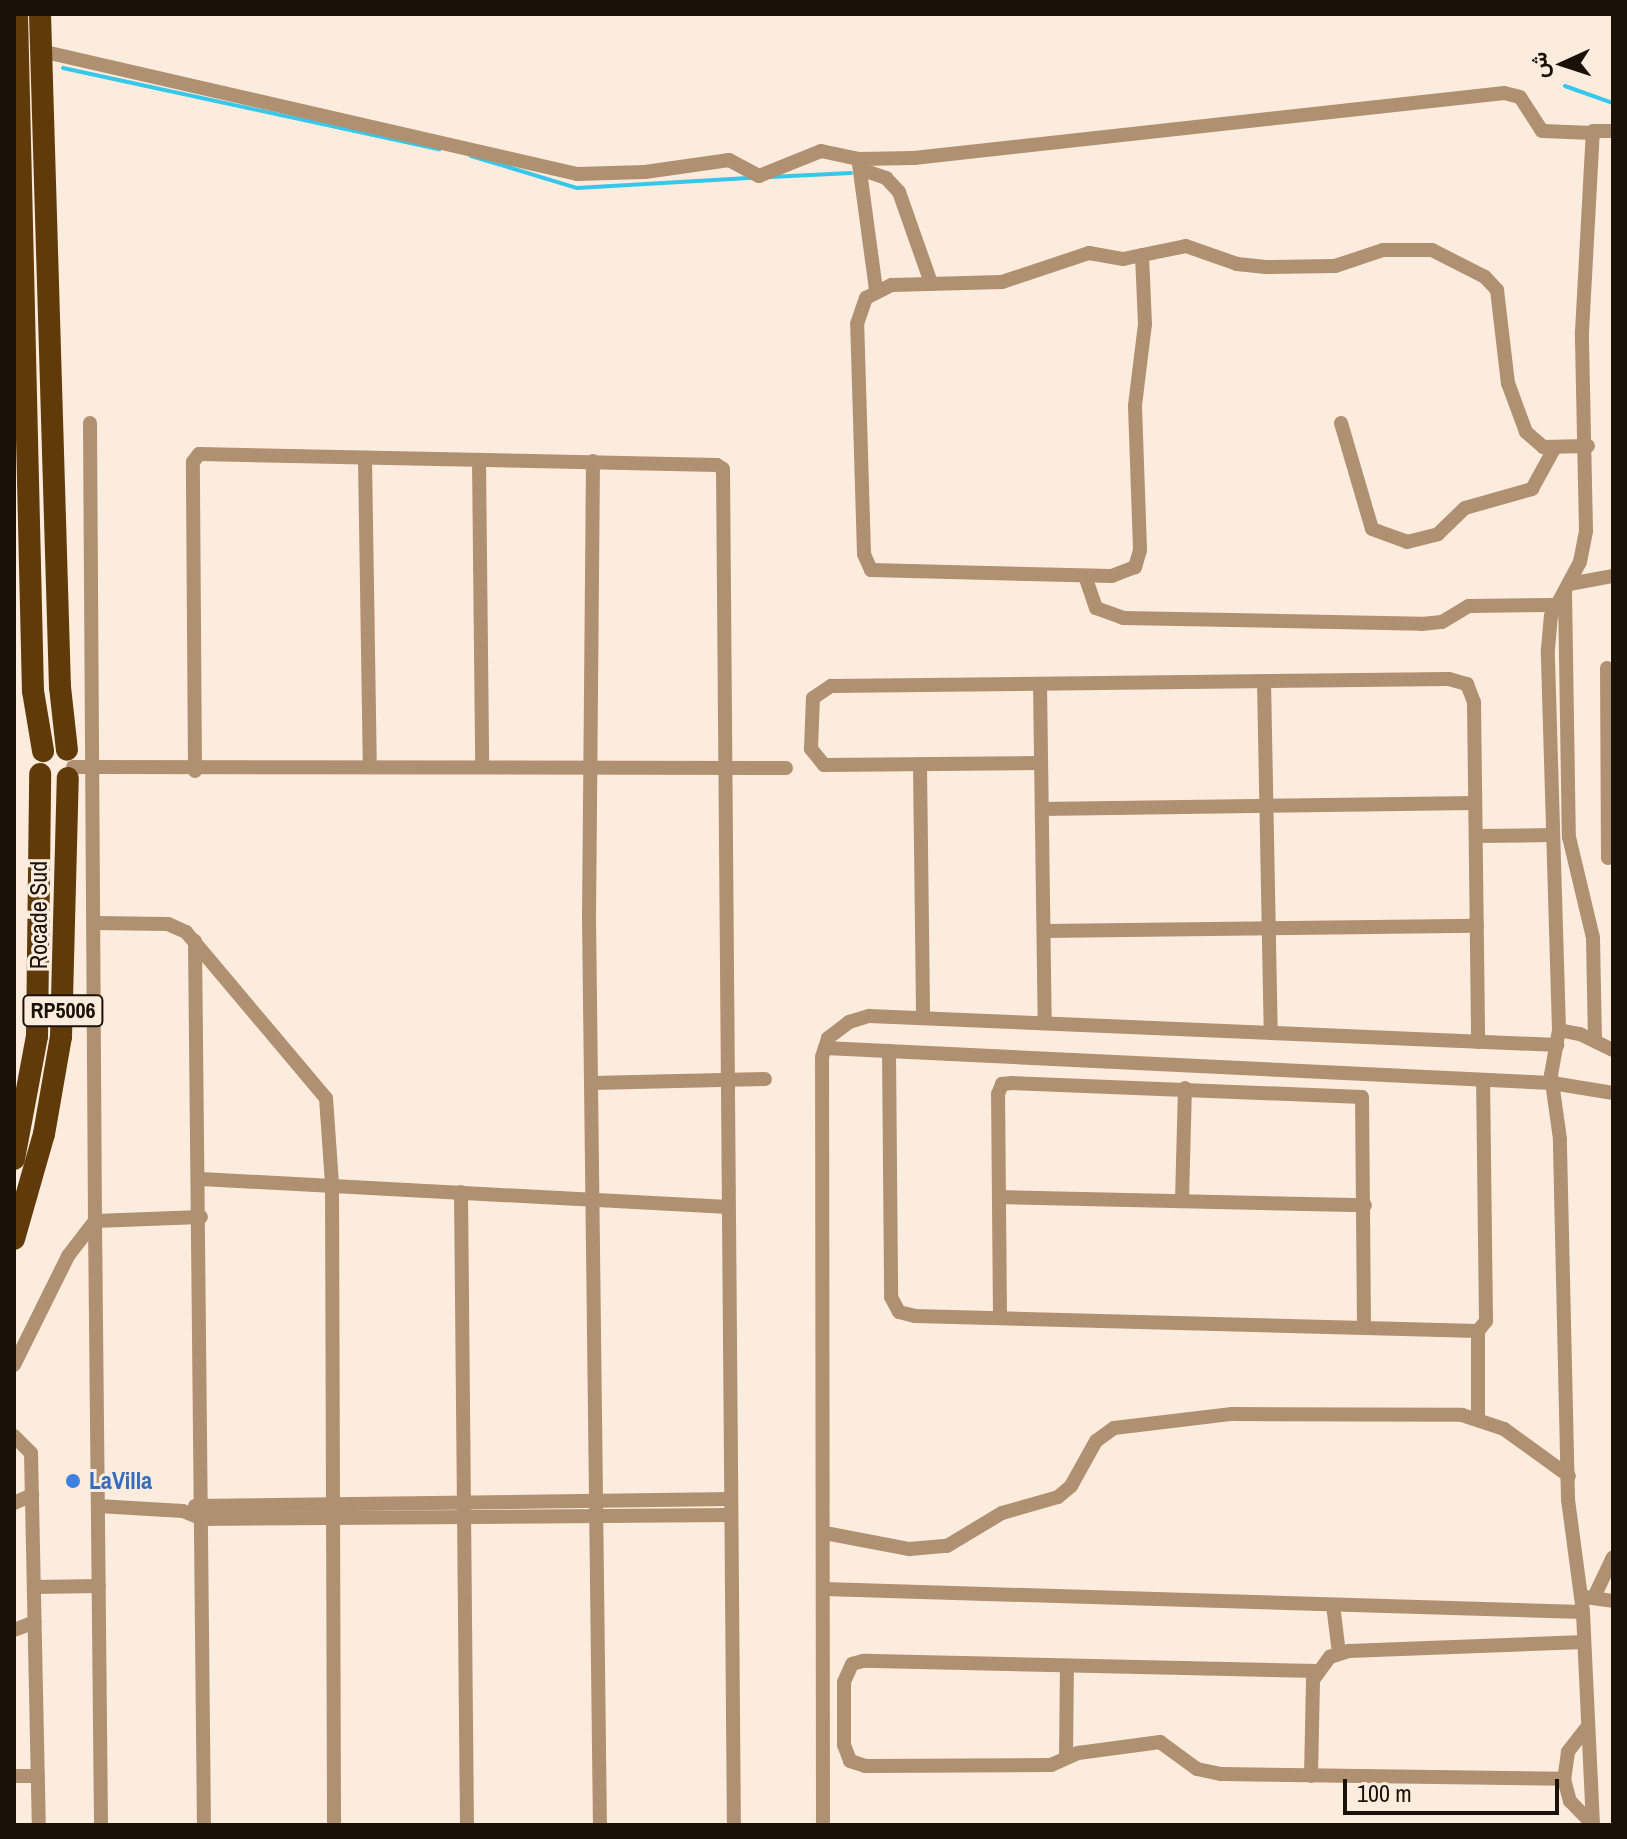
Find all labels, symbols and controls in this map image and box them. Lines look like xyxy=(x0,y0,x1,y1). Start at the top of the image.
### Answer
north arrow xyxy=(1523,24,1603,104)
text: ش xyxy=(1523,51,1555,79)
street label: Rocade Sud xyxy=(25,861,53,969)
road number: RP5006 xyxy=(21,993,105,1029)
place label: LaVilla xyxy=(89,1467,152,1495)
marker: LaVilla xyxy=(64,1472,82,1490)
scale bar xyxy=(1347,1763,1563,1813)
text: 100 m xyxy=(1357,1777,1412,1809)

